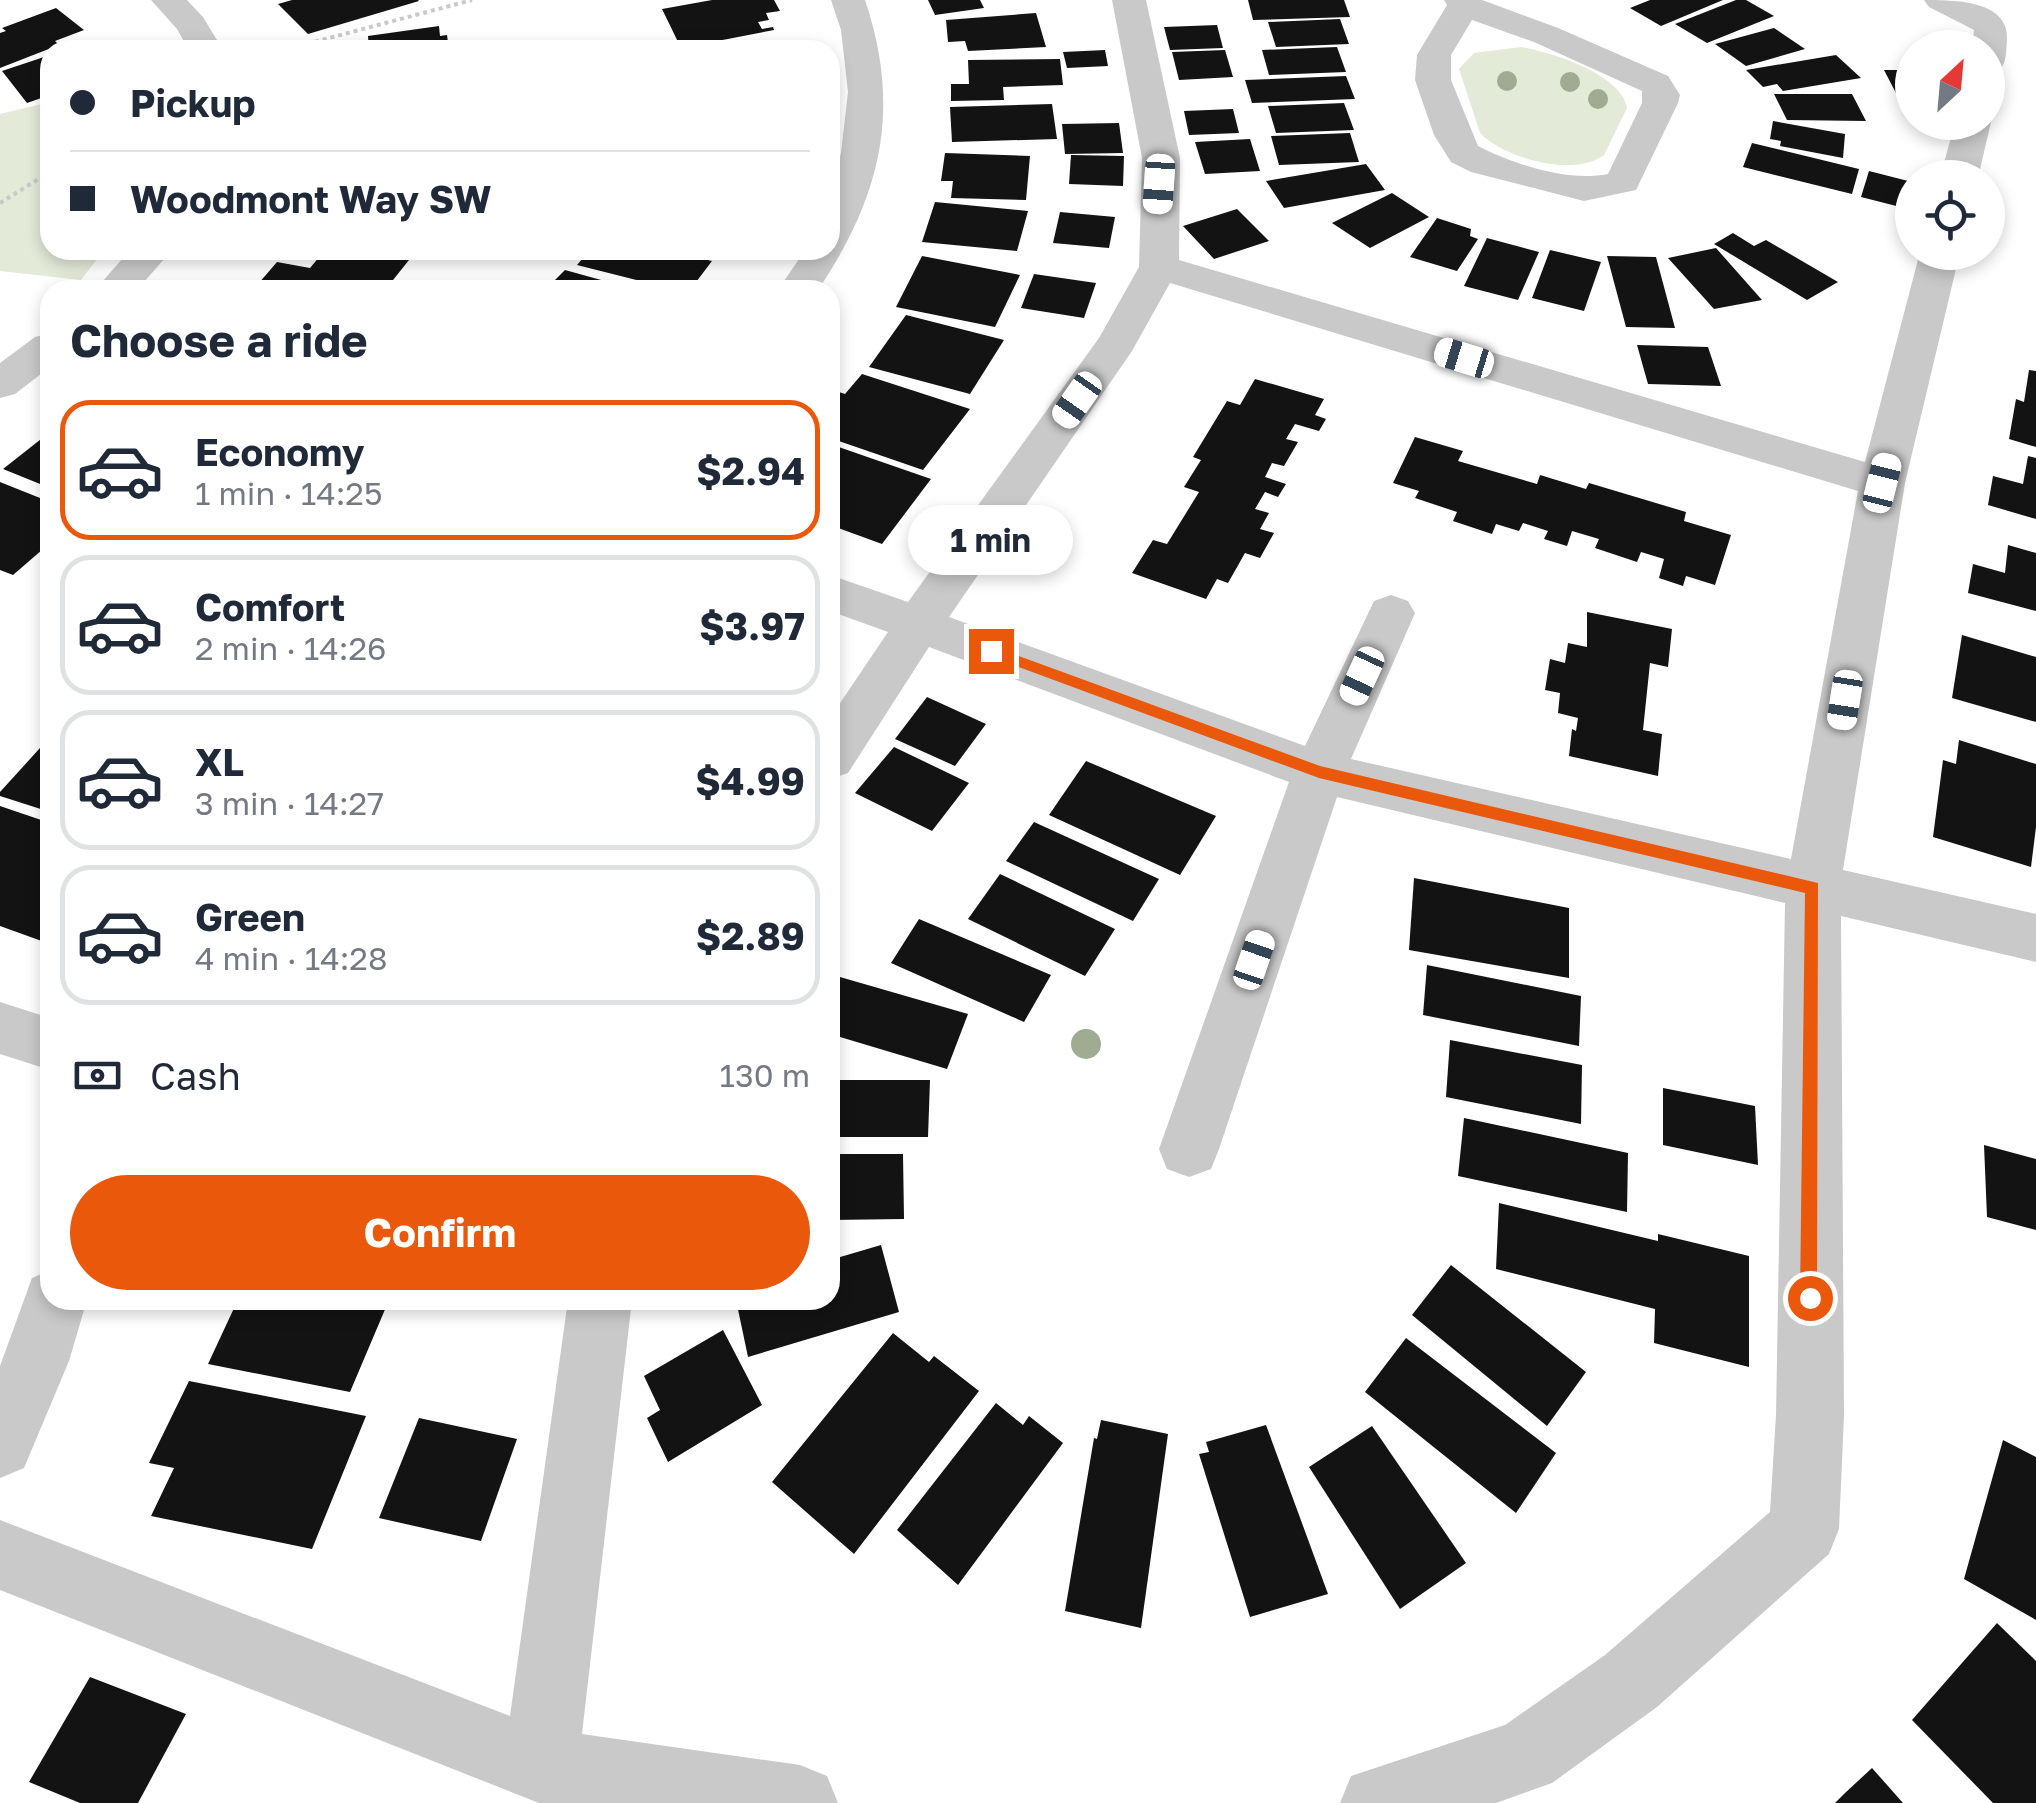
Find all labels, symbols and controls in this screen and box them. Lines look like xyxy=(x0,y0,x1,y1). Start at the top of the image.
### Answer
north arrow xyxy=(1895,30,2005,140)
map controls xyxy=(1895,30,2005,270)
text: Pickup xyxy=(130,80,256,125)
car xyxy=(1142,153,1176,215)
button: locate xyxy=(1895,160,2005,270)
text: Woodmont Way SW xyxy=(130,176,492,221)
text: Choose a ride xyxy=(70,313,368,367)
car xyxy=(1431,335,1497,381)
car xyxy=(1048,367,1106,433)
icon: car xyxy=(75,425,165,515)
text: Economy xyxy=(195,429,364,474)
text: $2.94 xyxy=(696,448,805,493)
car xyxy=(1860,450,1904,516)
text: 1 min · 14:25 xyxy=(195,474,382,512)
callout: 1 min xyxy=(908,506,1074,576)
text: 1 min xyxy=(950,521,1031,559)
icon: car xyxy=(75,580,165,670)
text: Comfort xyxy=(195,584,345,629)
text: $3.97 xyxy=(699,603,805,648)
text: 2 min · 14:26 xyxy=(195,629,386,667)
route end xyxy=(969,629,1014,674)
car xyxy=(1336,642,1388,710)
car xyxy=(1825,668,1865,732)
icon: car xyxy=(75,735,165,825)
text: XL xyxy=(195,739,244,784)
text: $4.99 xyxy=(695,758,805,803)
text: 3 min · 14:27 xyxy=(195,784,384,822)
icon: car xyxy=(75,890,165,980)
text: Green xyxy=(195,894,305,939)
text: $2.89 xyxy=(696,913,805,958)
car xyxy=(1230,927,1278,993)
text: 4 min · 14:28 xyxy=(195,939,387,977)
icon: cash xyxy=(70,1048,125,1103)
text: Cash xyxy=(150,1053,241,1098)
text: 130 m xyxy=(720,1056,810,1094)
button: Confirm xyxy=(70,1175,810,1290)
route start xyxy=(1788,1276,1833,1321)

